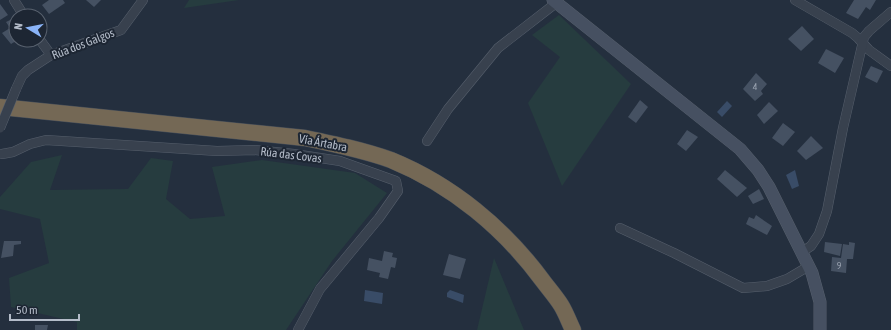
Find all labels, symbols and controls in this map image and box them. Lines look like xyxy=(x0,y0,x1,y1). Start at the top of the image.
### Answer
north arrow xyxy=(8,8,48,48)
text: N xyxy=(12,22,25,31)
street label: Rúa dos Galgos xyxy=(50,26,116,62)
house number: 4 xyxy=(753,81,758,92)
street label: Vía Ártabra xyxy=(298,131,348,155)
street label: Rúa das Covas xyxy=(260,144,322,166)
house number: 9 xyxy=(837,260,842,271)
scale bar xyxy=(10,296,79,322)
text: 50 m xyxy=(16,303,38,317)

